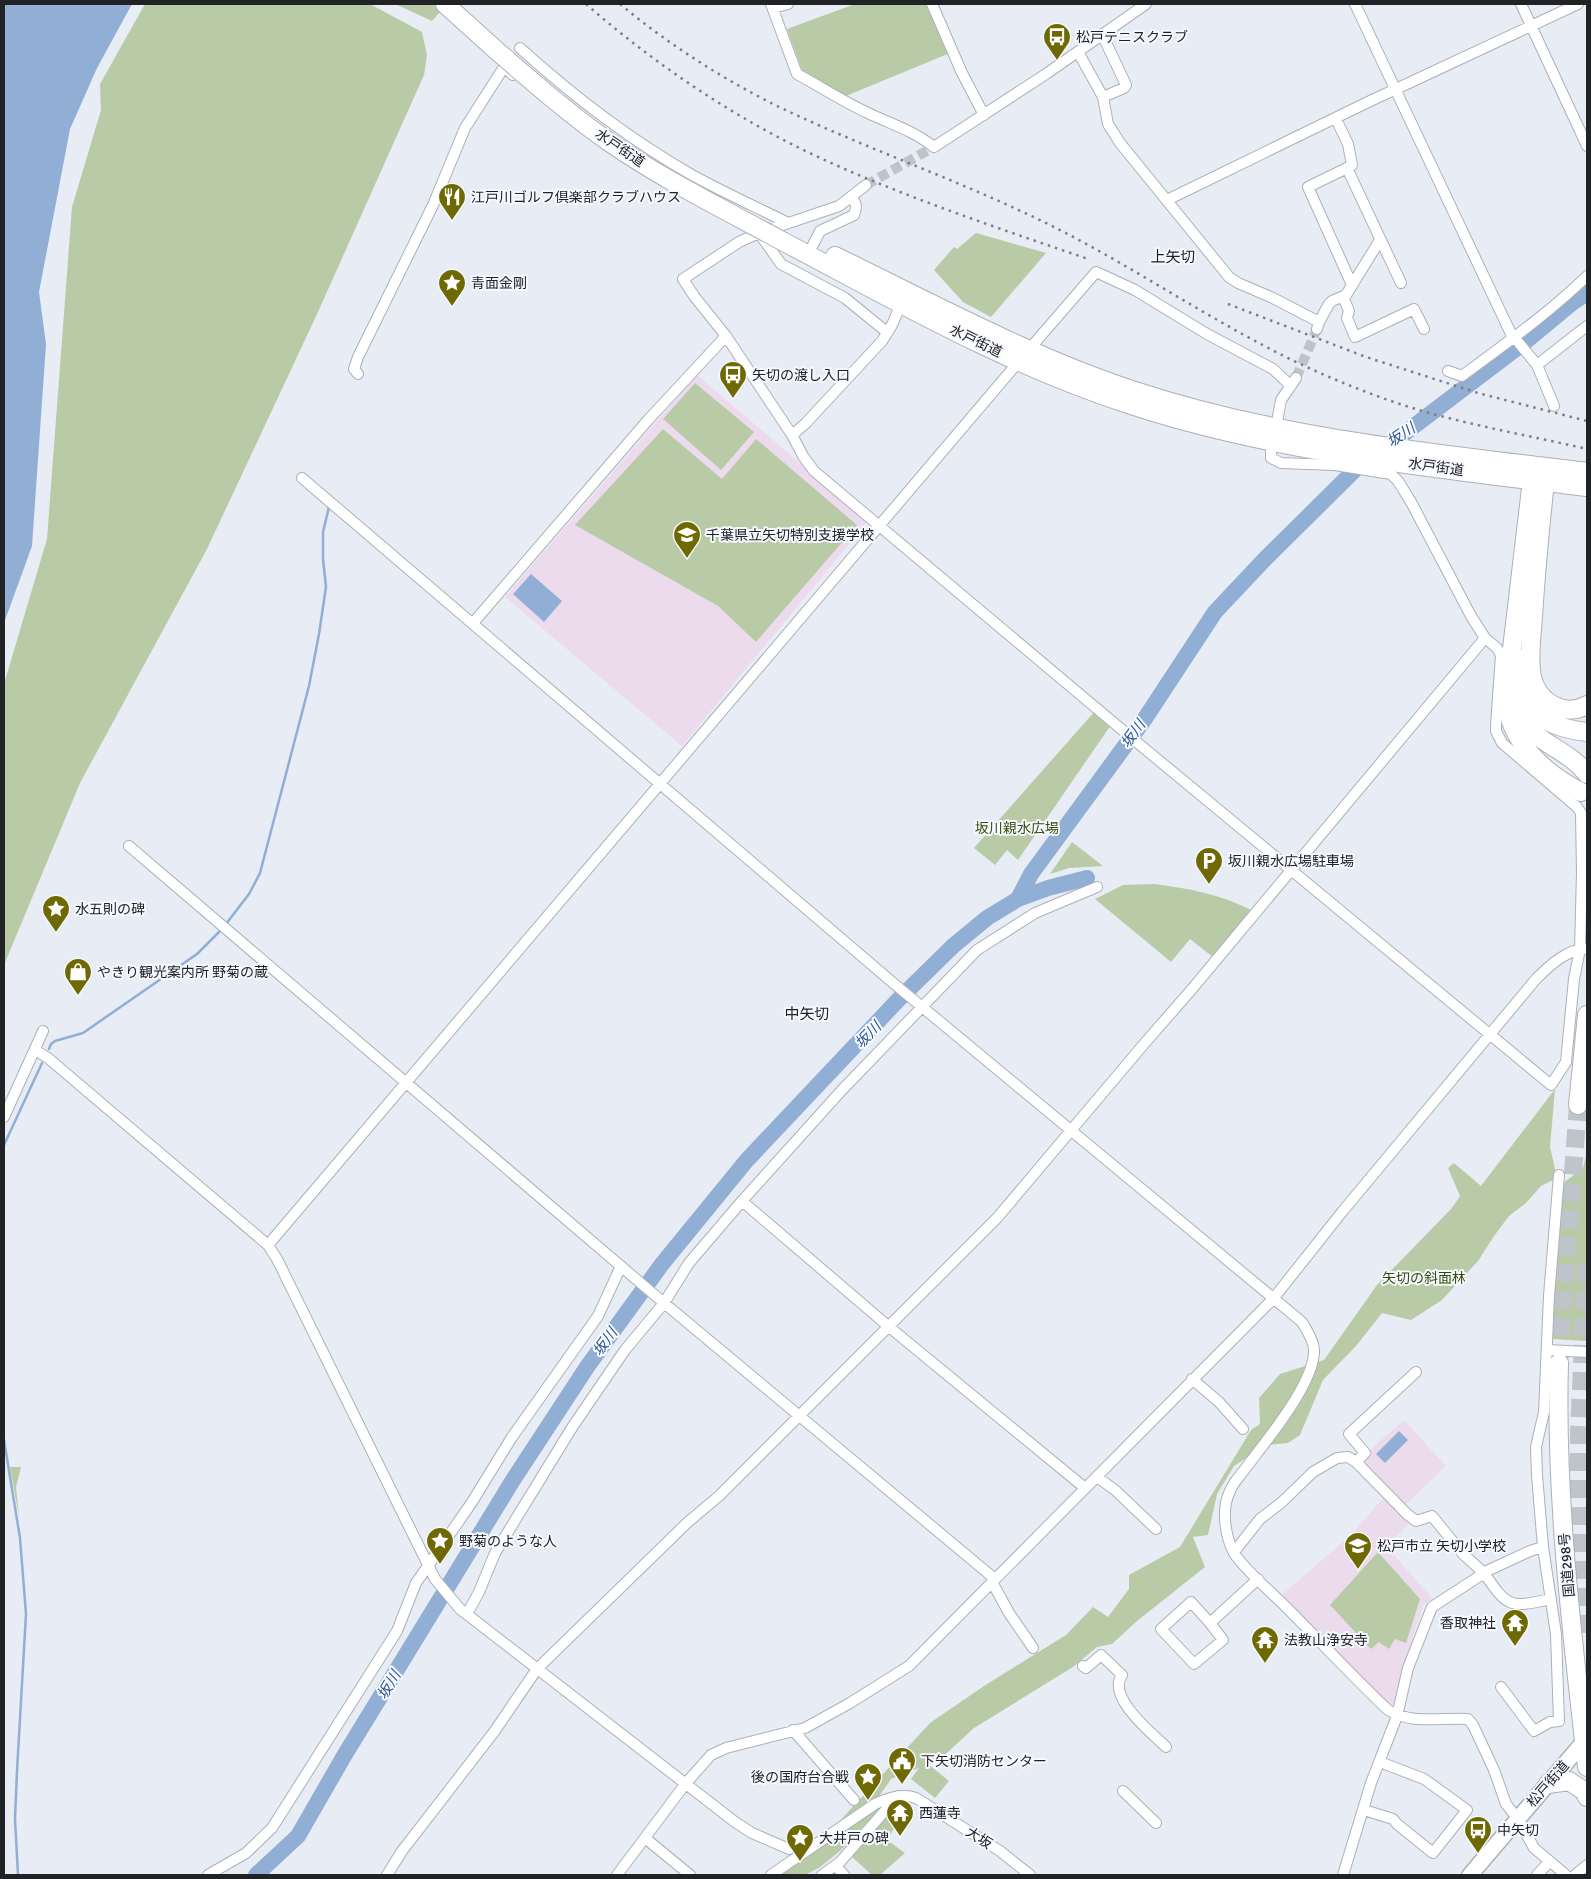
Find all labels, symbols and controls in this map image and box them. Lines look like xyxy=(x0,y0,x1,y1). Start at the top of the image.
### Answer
bus stop icon: 松戸テニスクラブ xyxy=(1042,22,1072,61)
place label: 松戸テニスクラブ xyxy=(1076,29,1188,46)
street label: 水戸街道 xyxy=(592,125,648,171)
restaurant icon: 江戸川ゴルフ倶楽部クラブハウス xyxy=(437,182,467,221)
place label: 江戸川ゴルフ倶楽部クラブハウス xyxy=(471,189,681,206)
district label: 上矢切 xyxy=(1150,248,1196,266)
place icon: 青面金剛 xyxy=(437,268,467,307)
place label: 青面金剛 xyxy=(471,275,527,292)
street label: 水戸街道 xyxy=(947,321,1005,361)
bus stop icon: 矢切の渡し入口 xyxy=(718,360,748,399)
place label: 矢切の渡し入口 xyxy=(752,367,850,384)
water label: 坂川 xyxy=(1384,418,1420,451)
street label: 水戸街道 xyxy=(1407,455,1465,479)
school or university icon: 千葉県立矢切特別支援学校 xyxy=(672,520,702,559)
place label: 千葉県立矢切特別支援学校 xyxy=(706,527,874,544)
water label: 坂川 xyxy=(1117,715,1150,751)
park label: 坂川親水広場 xyxy=(975,820,1059,837)
parking icon: 坂川親水広場駐車場 xyxy=(1194,846,1224,885)
place label: 坂川親水広場駐車場 xyxy=(1228,853,1354,870)
place icon: 水五則の碑 xyxy=(41,894,71,933)
place label: 水五則の碑 xyxy=(75,901,145,918)
shop icon: やきり観光案内所 野菊の蔵 xyxy=(63,957,93,996)
place label: やきり観光案内所 野菊の蔵 xyxy=(97,964,268,981)
district label: 中矢切 xyxy=(784,1005,830,1023)
water label: 坂川 xyxy=(851,1017,886,1052)
park label: 矢切の斜面林 xyxy=(1382,1270,1466,1287)
water label: 坂川 xyxy=(589,1323,622,1359)
place icon: 野菊のような人 xyxy=(425,1526,455,1565)
school or university icon: 松戸市立 矢切小学校 xyxy=(1343,1531,1373,1570)
street label: 国道298号 xyxy=(1556,1532,1578,1598)
place label: 野菊のような人 xyxy=(459,1533,557,1550)
place label: 松戸市立 矢切小学校 xyxy=(1377,1538,1506,1555)
temple icon: 香取神社 xyxy=(1500,1608,1530,1647)
place label: 香取神社 xyxy=(1440,1615,1496,1632)
temple icon: 法教山浄安寺 xyxy=(1250,1625,1280,1664)
place label: 法教山浄安寺 xyxy=(1284,1632,1368,1649)
water label: 坂川 xyxy=(374,1666,405,1702)
public building icon: 下矢切消防センター xyxy=(887,1746,917,1785)
place label: 下矢切消防センター xyxy=(921,1753,1047,1770)
street label: 松戸街道 xyxy=(1523,1757,1573,1811)
place icon: 後の国府台合戦 xyxy=(853,1762,883,1801)
place label: 後の国府台合戦 xyxy=(751,1769,849,1786)
temple icon: 西蓮寺 xyxy=(885,1798,915,1837)
place label: 西蓮寺 xyxy=(919,1805,961,1822)
bus stop icon: 中矢切 xyxy=(1463,1815,1493,1854)
place label: 中矢切 xyxy=(1497,1822,1539,1839)
place icon: 大井戸の碑 xyxy=(785,1823,815,1862)
street label: 大坂 xyxy=(963,1823,995,1853)
place label: 大井戸の碑 xyxy=(819,1830,889,1847)

